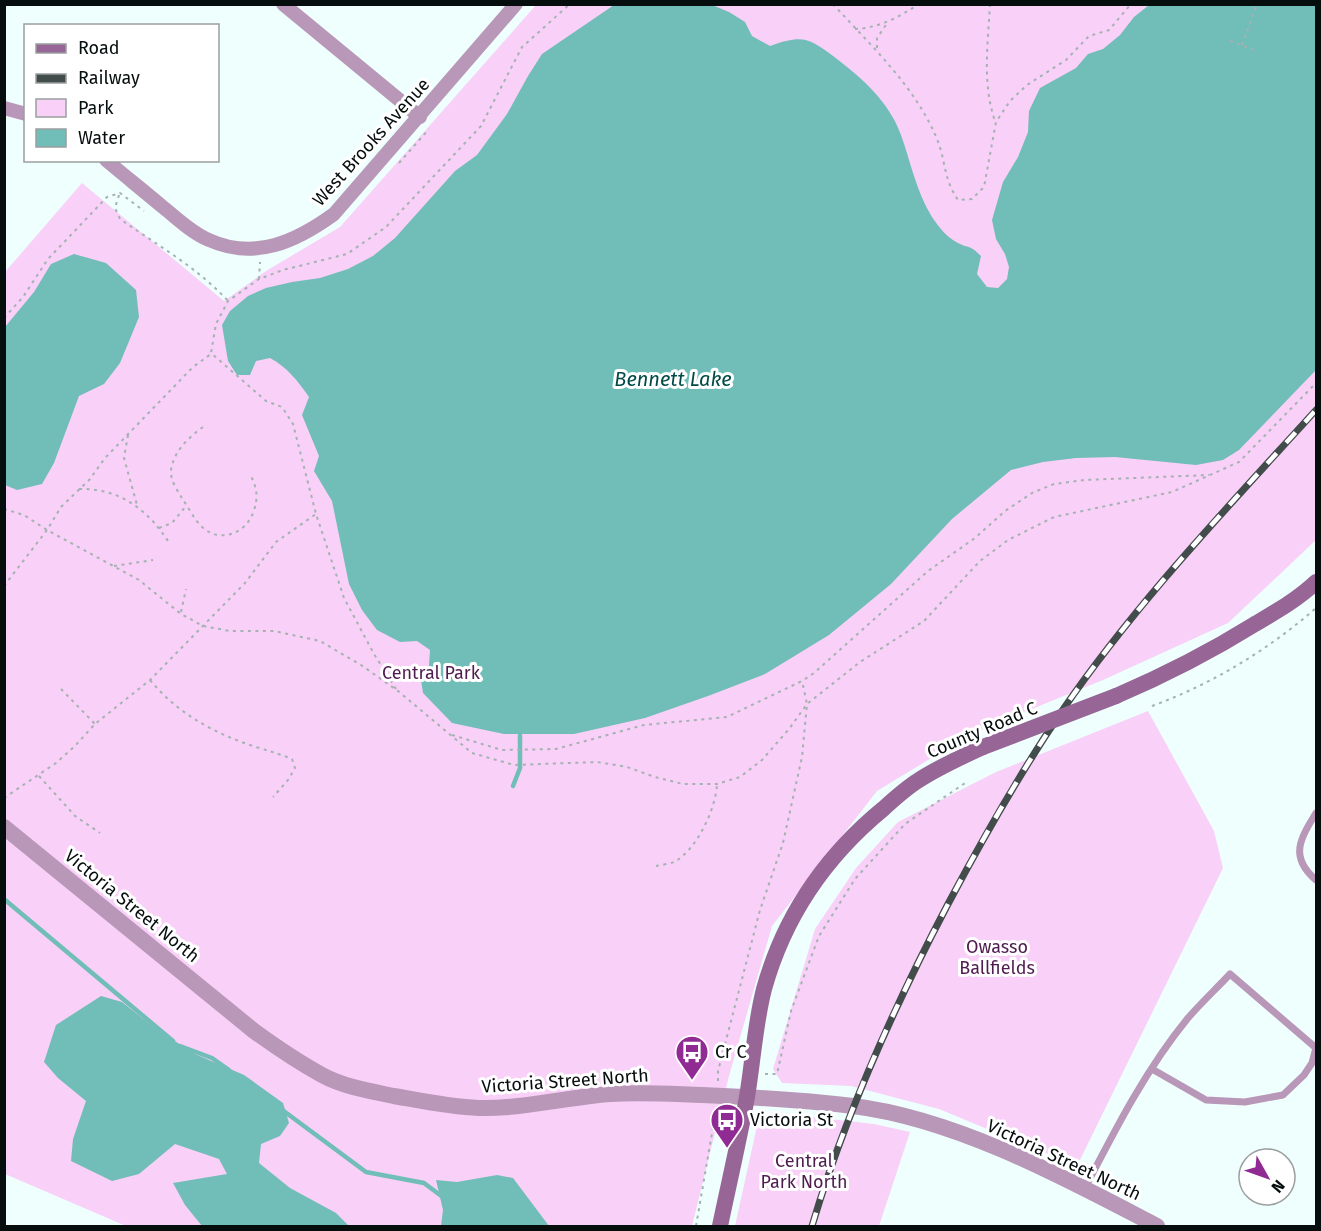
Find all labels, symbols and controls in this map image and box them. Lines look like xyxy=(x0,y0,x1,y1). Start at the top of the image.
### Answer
legend xyxy=(24,24,219,162)
text: Road xyxy=(78,37,120,59)
text: Railway xyxy=(78,67,140,89)
street label: West Brooks Avenue xyxy=(308,73,434,211)
text: Park xyxy=(78,97,114,119)
text: Water xyxy=(78,127,125,149)
water label: Bennett Lake xyxy=(614,367,732,391)
park label: Central Park xyxy=(382,662,481,684)
street label: County Road C xyxy=(924,697,1040,763)
street label: Victoria Street North xyxy=(60,845,204,967)
park label: Owasso Ballfields xyxy=(959,936,1035,979)
bus stop icon: Cr C xyxy=(674,1034,710,1081)
place label: Cr C xyxy=(715,1041,747,1063)
street label: Victoria Street North xyxy=(481,1064,649,1098)
bus stop icon: Victoria St xyxy=(709,1102,745,1149)
place label: Victoria St xyxy=(750,1109,834,1131)
street label: Victoria Street North xyxy=(983,1115,1145,1205)
north arrow xyxy=(1237,1147,1297,1207)
park label: Central Park North xyxy=(761,1150,848,1193)
text: N xyxy=(1267,1176,1289,1196)

